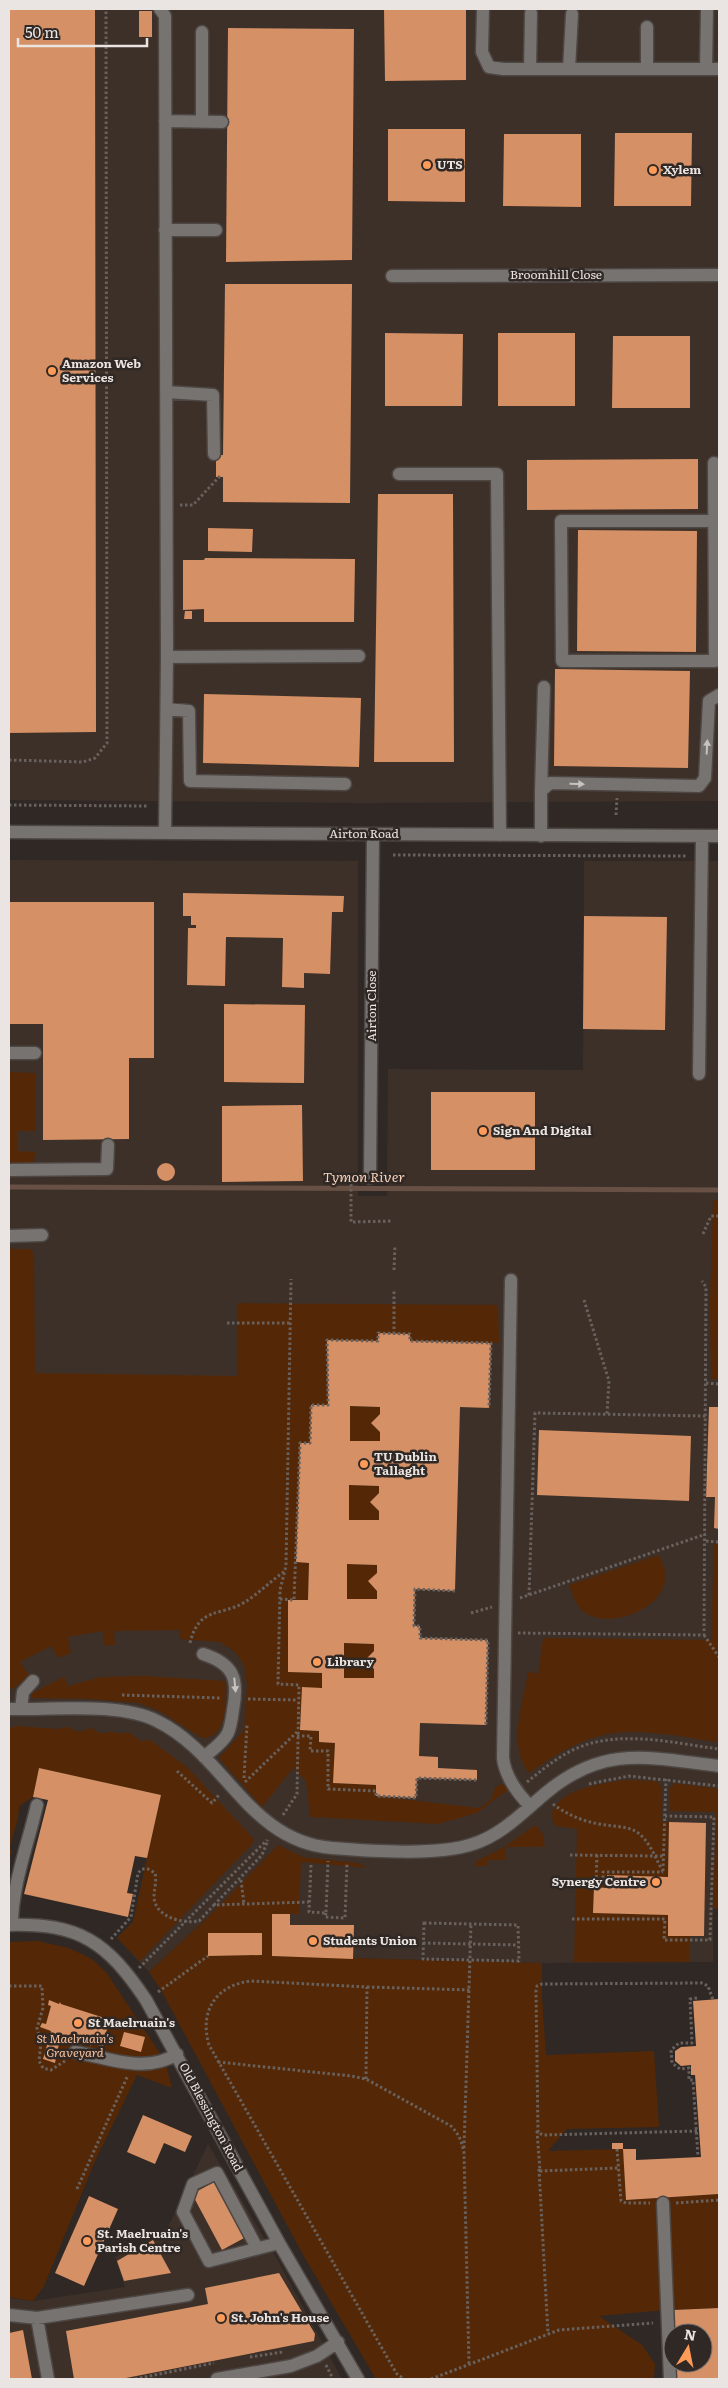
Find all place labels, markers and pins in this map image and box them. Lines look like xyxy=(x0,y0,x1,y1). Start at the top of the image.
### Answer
place label: UTS xyxy=(437,155,463,173)
marker: UTS xyxy=(421,159,433,171)
place label: Xylem xyxy=(663,160,701,178)
marker: Xylem xyxy=(647,164,659,176)
place label: Amazon Web Services xyxy=(62,354,141,386)
marker: Amazon Web Services xyxy=(46,365,58,377)
place label: Sign And Digital xyxy=(493,1121,592,1139)
marker: Sign And Digital xyxy=(477,1125,489,1137)
place label: TU Dublin Tallaght xyxy=(374,1447,437,1479)
marker: TU Dublin Tallaght xyxy=(358,1458,370,1470)
place label: Library xyxy=(327,1652,374,1670)
marker: Library xyxy=(311,1656,323,1668)
place label: Synergy Centre xyxy=(552,1872,646,1890)
marker: Synergy Centre xyxy=(650,1876,662,1888)
place label: Students Union xyxy=(323,1931,418,1949)
marker: Students Union xyxy=(307,1935,319,1947)
place label: St Maelruain's xyxy=(88,2013,175,2031)
marker: St Maelruain's xyxy=(72,2017,84,2029)
place label: St. Maelruain's Parish Centre xyxy=(97,2224,188,2256)
marker: St. Maelruain's Parish Centre xyxy=(81,2235,93,2247)
place label: St. John's House xyxy=(231,2308,329,2326)
marker: St. John's House xyxy=(215,2312,227,2324)

